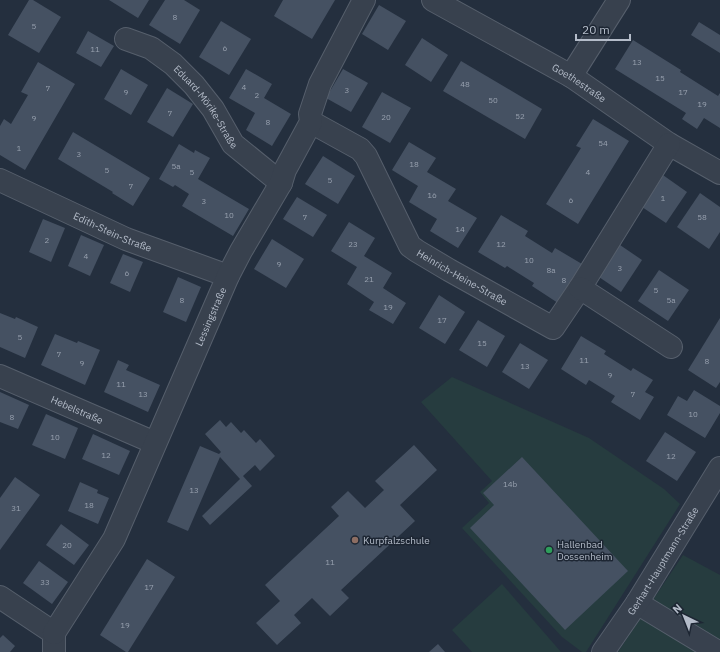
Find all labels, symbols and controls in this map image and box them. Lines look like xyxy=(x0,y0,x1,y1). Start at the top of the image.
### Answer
house number: 8 xyxy=(173,12,178,22)
scale bar xyxy=(576,16,630,42)
house number: 5 xyxy=(32,21,37,31)
text: 20 m xyxy=(582,22,610,37)
house number: 6 xyxy=(223,43,228,53)
house number: 11 xyxy=(90,44,100,54)
house number: 13 xyxy=(632,57,642,67)
street label: Goethestraße xyxy=(550,61,609,106)
street label: Eduard-Mörike-Straße xyxy=(171,63,240,152)
house number: 15 xyxy=(655,73,665,83)
house number: 48 xyxy=(460,79,470,89)
house number: 4 xyxy=(242,82,247,92)
house number: 7 xyxy=(46,83,51,93)
house number: 3 xyxy=(345,85,350,95)
house number: 9 xyxy=(124,87,129,97)
house number: 17 xyxy=(678,87,688,97)
house number: 2 xyxy=(255,90,260,100)
house number: 50 xyxy=(488,95,498,105)
house number: 19 xyxy=(697,99,707,109)
house number: 7 xyxy=(168,108,173,118)
house number: 52 xyxy=(515,111,525,121)
house number: 20 xyxy=(381,112,391,122)
house number: 9 xyxy=(32,113,37,123)
house number: 8 xyxy=(266,117,271,127)
house number: 54 xyxy=(598,138,608,148)
house number: 1 xyxy=(17,143,22,153)
house number: 3 xyxy=(77,149,82,159)
house number: 18 xyxy=(409,159,419,169)
house number: 5a xyxy=(171,161,181,171)
house number: 5 xyxy=(105,165,110,175)
house number: 5 xyxy=(190,167,195,177)
house number: 4 xyxy=(586,167,591,177)
house number: 5 xyxy=(328,175,333,185)
house number: 7 xyxy=(129,181,134,191)
house number: 16 xyxy=(427,190,437,200)
house number: 1 xyxy=(661,193,666,203)
house number: 6 xyxy=(569,195,574,205)
house number: 3 xyxy=(202,196,207,206)
street label: Edith-Stein-Straße xyxy=(71,209,154,255)
house number: 10 xyxy=(224,210,234,220)
house number: 7 xyxy=(303,212,308,222)
house number: 58 xyxy=(697,212,707,222)
house number: 14 xyxy=(455,224,465,234)
house number: 2 xyxy=(45,235,50,245)
house number: 23 xyxy=(348,239,358,249)
house number: 12 xyxy=(496,239,506,249)
street label: Heinrich-Heine-Straße xyxy=(414,246,510,308)
house number: 4 xyxy=(84,251,89,261)
house number: 10 xyxy=(524,255,534,265)
house number: 9 xyxy=(277,259,282,269)
house number: 3 xyxy=(618,263,623,273)
house number: 8a xyxy=(546,265,556,275)
house number: 6 xyxy=(125,268,130,278)
house number: 21 xyxy=(364,274,374,284)
house number: 8 xyxy=(562,275,567,285)
street label: Lessingstraße xyxy=(192,285,230,348)
house number: 5 xyxy=(654,285,659,295)
house number: 8 xyxy=(180,295,185,305)
house number: 5a xyxy=(666,295,676,305)
house number: 19 xyxy=(383,302,393,312)
house number: 17 xyxy=(437,315,447,325)
house number: 5 xyxy=(18,332,23,342)
house number: 15 xyxy=(477,338,487,348)
house number: 7 xyxy=(57,349,62,359)
house number: 11 xyxy=(579,355,589,365)
house number: 8 xyxy=(705,356,710,366)
house number: 9 xyxy=(80,358,85,368)
house number: 13 xyxy=(520,361,530,371)
house number: 9 xyxy=(608,370,613,380)
house number: 11 xyxy=(116,379,126,389)
house number: 13 xyxy=(138,389,148,399)
house number: 7 xyxy=(631,389,636,399)
street label: Hebelstraße xyxy=(49,393,106,427)
house number: 10 xyxy=(688,409,698,419)
house number: 8 xyxy=(10,412,15,422)
house number: 10 xyxy=(50,432,60,442)
house number: 12 xyxy=(101,450,111,460)
house number: 12 xyxy=(666,451,676,461)
house number: 14b xyxy=(503,479,517,489)
house number: 13 xyxy=(189,485,199,495)
house number: 18 xyxy=(84,500,94,510)
house number: 31 xyxy=(11,503,21,513)
street label: Gerhart-Hauptmann-Straße xyxy=(625,504,702,618)
place label: Kurpfalzschule xyxy=(363,534,430,547)
marker: Kurpfalzschule xyxy=(350,535,360,545)
place label: Hallenbad Dossenheim xyxy=(557,538,613,563)
house number: 20 xyxy=(62,540,72,550)
marker: Hallenbad Dossenheim xyxy=(544,545,554,555)
house number: 11 xyxy=(325,557,335,567)
house number: 33 xyxy=(40,577,50,587)
house number: 17 xyxy=(144,582,154,592)
north arrow xyxy=(664,596,704,636)
text: N xyxy=(669,601,685,617)
house number: 19 xyxy=(120,620,130,630)

